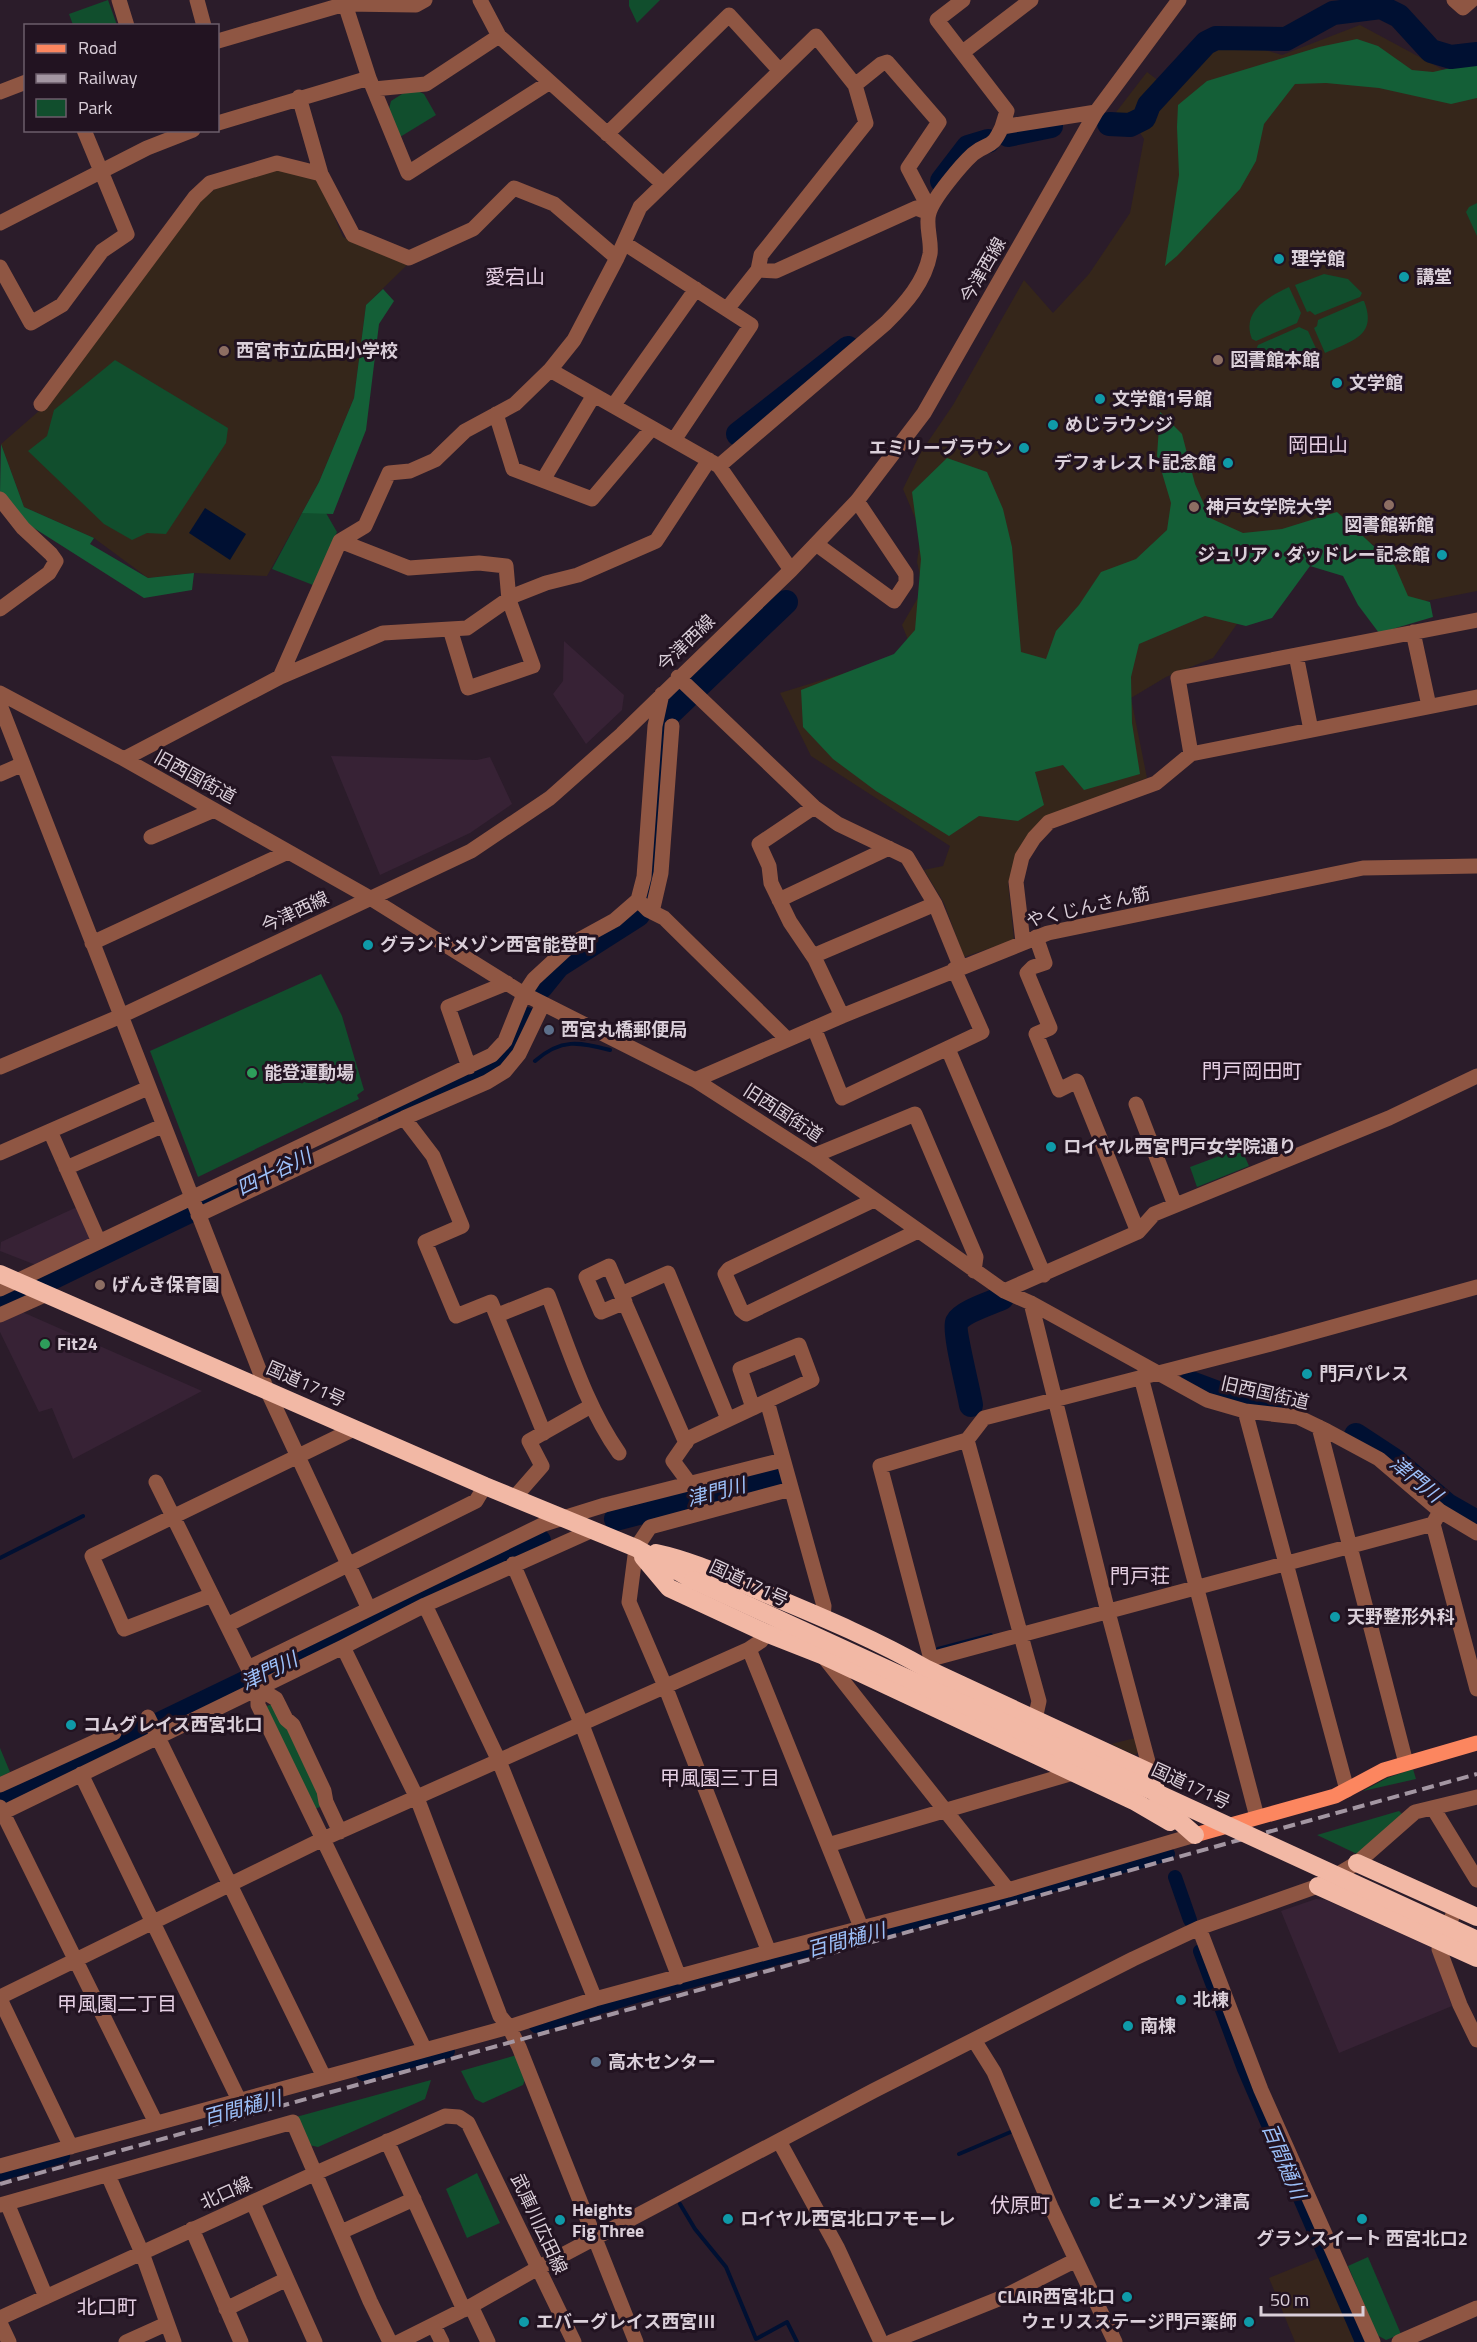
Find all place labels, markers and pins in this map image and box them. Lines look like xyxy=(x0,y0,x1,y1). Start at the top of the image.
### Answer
place label: 理学館 xyxy=(1291,245,1345,272)
marker: 理学館 xyxy=(1272,252,1286,266)
place label: 講堂 xyxy=(1416,263,1452,290)
marker: 講堂 xyxy=(1397,270,1411,284)
place label: 西宮市立広田小学校 xyxy=(236,337,398,364)
marker: 西宮市立広田小学校 xyxy=(217,344,231,358)
place label: 図書館本館 xyxy=(1230,346,1320,373)
marker: 図書館本館 xyxy=(1211,353,1225,367)
place label: 文学館 xyxy=(1349,369,1403,396)
marker: 文学館 xyxy=(1330,376,1344,390)
place label: 文学館1号館 xyxy=(1112,385,1212,412)
marker: 文学館1号館 xyxy=(1093,392,1107,406)
place label: めじラウンジ xyxy=(1065,411,1173,438)
marker: めじラウンジ xyxy=(1046,418,1060,432)
place label: エミリーブラウン xyxy=(869,434,1012,461)
marker: エミリーブラウン xyxy=(1017,441,1031,455)
place label: デフォレスト記念館 xyxy=(1054,449,1216,476)
marker: デフォレスト記念館 xyxy=(1221,456,1235,470)
place label: 神戸女学院大学 xyxy=(1206,493,1332,520)
marker: 図書館新館 xyxy=(1382,498,1396,512)
marker: 神戸女学院大学 xyxy=(1187,500,1201,514)
place label: 図書館新館 xyxy=(1344,511,1434,538)
place label: ジュリア・ダッドレー記念館 xyxy=(1197,541,1430,568)
marker: ジュリア・ダッドレー記念館 xyxy=(1435,548,1449,562)
place label: グランドメゾン西宮能登町 xyxy=(380,931,596,958)
marker: グランドメゾン西宮能登町 xyxy=(361,938,375,952)
place label: 西宮丸橋郵便局 xyxy=(561,1016,687,1043)
marker: 西宮丸橋郵便局 xyxy=(542,1023,556,1037)
place label: 能登運動場 xyxy=(264,1059,354,1086)
marker: 能登運動場 xyxy=(245,1066,259,1080)
place label: ロイヤル西宮門戸女学院通り xyxy=(1063,1133,1296,1160)
marker: ロイヤル西宮門戸女学院通り xyxy=(1044,1140,1058,1154)
place label: げんき保育園 xyxy=(112,1271,220,1298)
marker: げんき保育園 xyxy=(93,1278,107,1292)
place label: Fit24 xyxy=(57,1330,98,1357)
marker: Fit24 xyxy=(38,1337,52,1351)
place label: 門戸パレス xyxy=(1319,1360,1409,1387)
marker: 門戸パレス xyxy=(1300,1367,1314,1381)
place label: 天野整形外科 xyxy=(1347,1603,1455,1630)
marker: 天野整形外科 xyxy=(1328,1610,1342,1624)
place label: コムグレイス西宮北口 xyxy=(83,1711,262,1738)
marker: コムグレイス西宮北口 xyxy=(64,1718,78,1732)
place label: 北棟 xyxy=(1193,1986,1229,2013)
marker: 北棟 xyxy=(1174,1993,1188,2007)
place label: 南棟 xyxy=(1140,2012,1176,2039)
marker: 南棟 xyxy=(1121,2019,1135,2033)
place label: 高木センター xyxy=(608,2048,716,2075)
marker: 高木センター xyxy=(589,2055,603,2069)
place label: ビューメゾン津高 xyxy=(1107,2188,1250,2215)
marker: ビューメゾン津高 xyxy=(1088,2195,1102,2209)
place label: Heights Fig Three xyxy=(572,2196,644,2244)
place label: ロイヤル西宮北口アモーレ xyxy=(740,2205,955,2232)
marker: ロイヤル西宮北口アモーレ xyxy=(721,2212,735,2226)
marker: グランスイート 西宮北口2 xyxy=(1355,2212,1369,2226)
marker: Heights Fig Three xyxy=(553,2213,567,2227)
place label: グランスイート 西宮北口2 xyxy=(1256,2225,1468,2252)
place label: CLAIR西宮北口 xyxy=(998,2283,1115,2310)
marker: CLAIR西宮北口 xyxy=(1120,2290,1134,2304)
place label: エバーグレイス西宮Ⅲ xyxy=(536,2308,715,2335)
place label: ウェリスステージ門戸薬師 xyxy=(1021,2308,1237,2335)
marker: エバーグレイス西宮Ⅲ xyxy=(517,2315,531,2329)
marker: ウェリスステージ門戸薬師 xyxy=(1242,2315,1256,2329)

